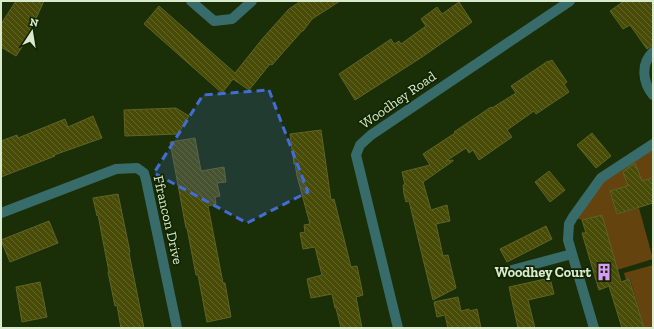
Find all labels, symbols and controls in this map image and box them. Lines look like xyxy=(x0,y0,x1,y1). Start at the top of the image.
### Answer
north arrow xyxy=(12,12,52,52)
text: N xyxy=(29,15,40,30)
street label: Woodhey Road xyxy=(357,67,439,132)
street label: Ffrancon Drive xyxy=(150,174,187,267)
building icon: Woodhey Court xyxy=(594,262,614,282)
place label: Woodhey Court xyxy=(495,264,591,281)

